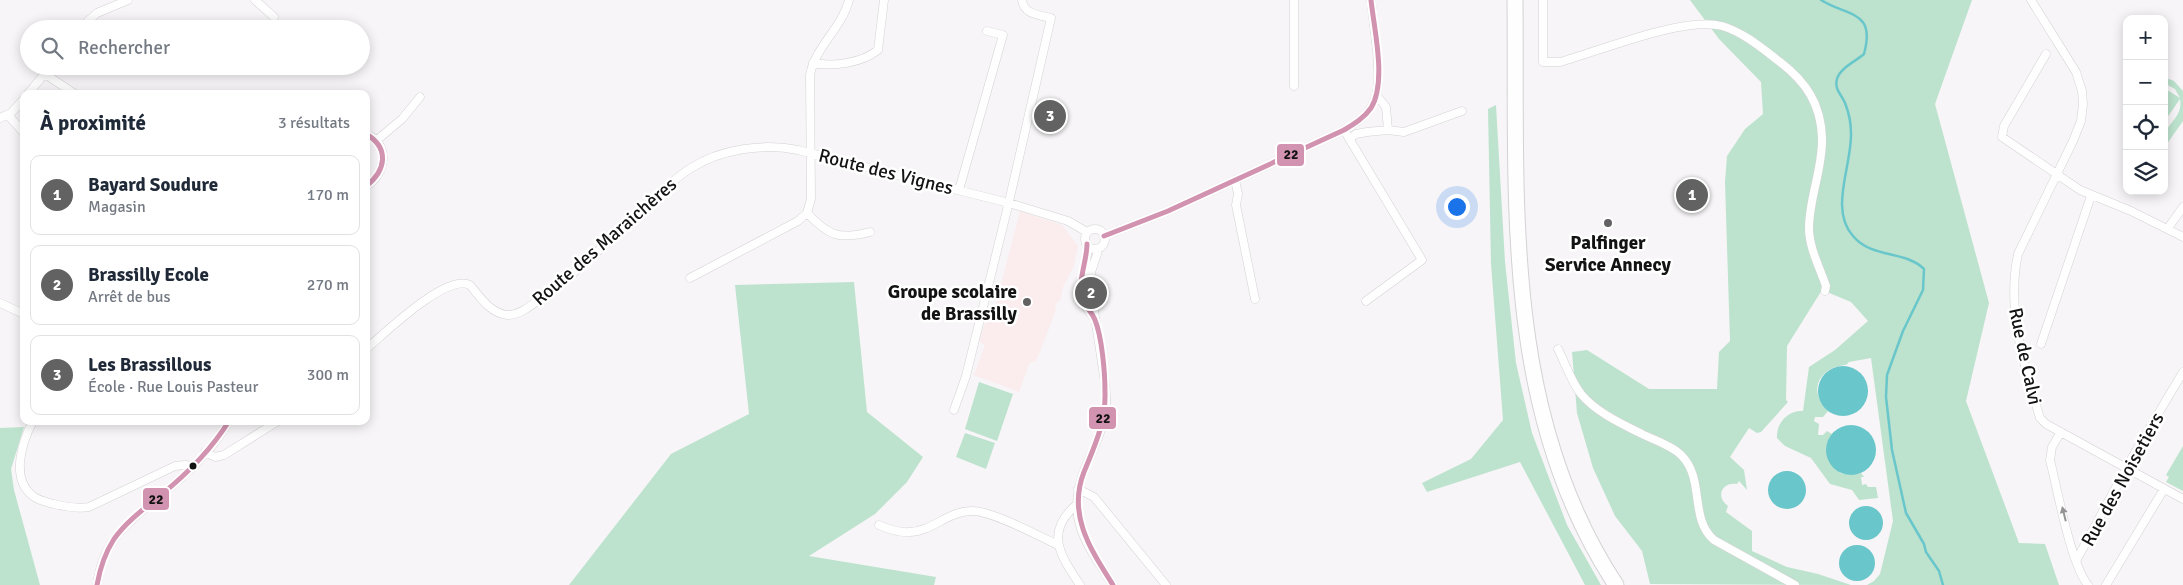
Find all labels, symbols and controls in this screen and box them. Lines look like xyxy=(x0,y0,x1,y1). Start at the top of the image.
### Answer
map controls xyxy=(2123,15,2168,195)
button: + xyxy=(2123,15,2168,60)
search box xyxy=(20,20,370,75)
icon: search xyxy=(38,34,66,62)
text: Rechercher xyxy=(78,36,170,60)
button: − xyxy=(2123,60,2168,105)
pin: 3 xyxy=(1034,97,1066,135)
button: locate xyxy=(2123,105,2168,150)
text: À proximité xyxy=(40,110,146,136)
text: 3 résultats xyxy=(278,113,350,133)
line badge: 22 xyxy=(1276,143,1305,167)
street label: Route des Vignes xyxy=(816,144,956,200)
text: 22 xyxy=(1283,146,1299,163)
button: layers xyxy=(2123,150,2168,195)
street label: Route des Maraichères xyxy=(528,172,682,311)
text: Bayard Soudure xyxy=(88,173,218,197)
pin: 1 xyxy=(1676,176,1708,214)
text: 1 xyxy=(53,185,61,205)
text: 170 m xyxy=(307,185,349,205)
your location xyxy=(1444,194,1470,220)
text: Magasin xyxy=(88,197,146,217)
marker: Palfinger Service Annecy xyxy=(1602,217,1614,229)
place label: Palfinger Service Annecy xyxy=(1545,231,1672,277)
text: Brassilly Ecole xyxy=(88,263,209,287)
pin: 2 xyxy=(1075,274,1107,312)
text: 2 xyxy=(53,275,61,295)
text: 270 m xyxy=(307,275,349,295)
place label: Groupe scolaire de Brassilly xyxy=(888,280,1018,326)
text: Arrêt de bus xyxy=(88,287,171,307)
marker: Groupe scolaire de Brassilly xyxy=(1021,296,1033,308)
street label: Rue de Calvi xyxy=(2003,305,2047,407)
text: Les Brassillous xyxy=(88,353,211,377)
text: 3 xyxy=(53,365,61,385)
text: 300 m xyxy=(307,365,349,385)
text: École · Rue Louis Pasteur xyxy=(88,377,258,397)
line badge: 22 xyxy=(1088,406,1117,430)
street label: Rue des Noisetiers xyxy=(2076,408,2170,551)
text: 22 xyxy=(1095,410,1111,427)
unlabelled marker xyxy=(188,461,198,471)
line badge: 22 xyxy=(142,487,170,511)
text: 22 xyxy=(148,491,164,508)
one-way arrow xyxy=(2060,507,2068,522)

